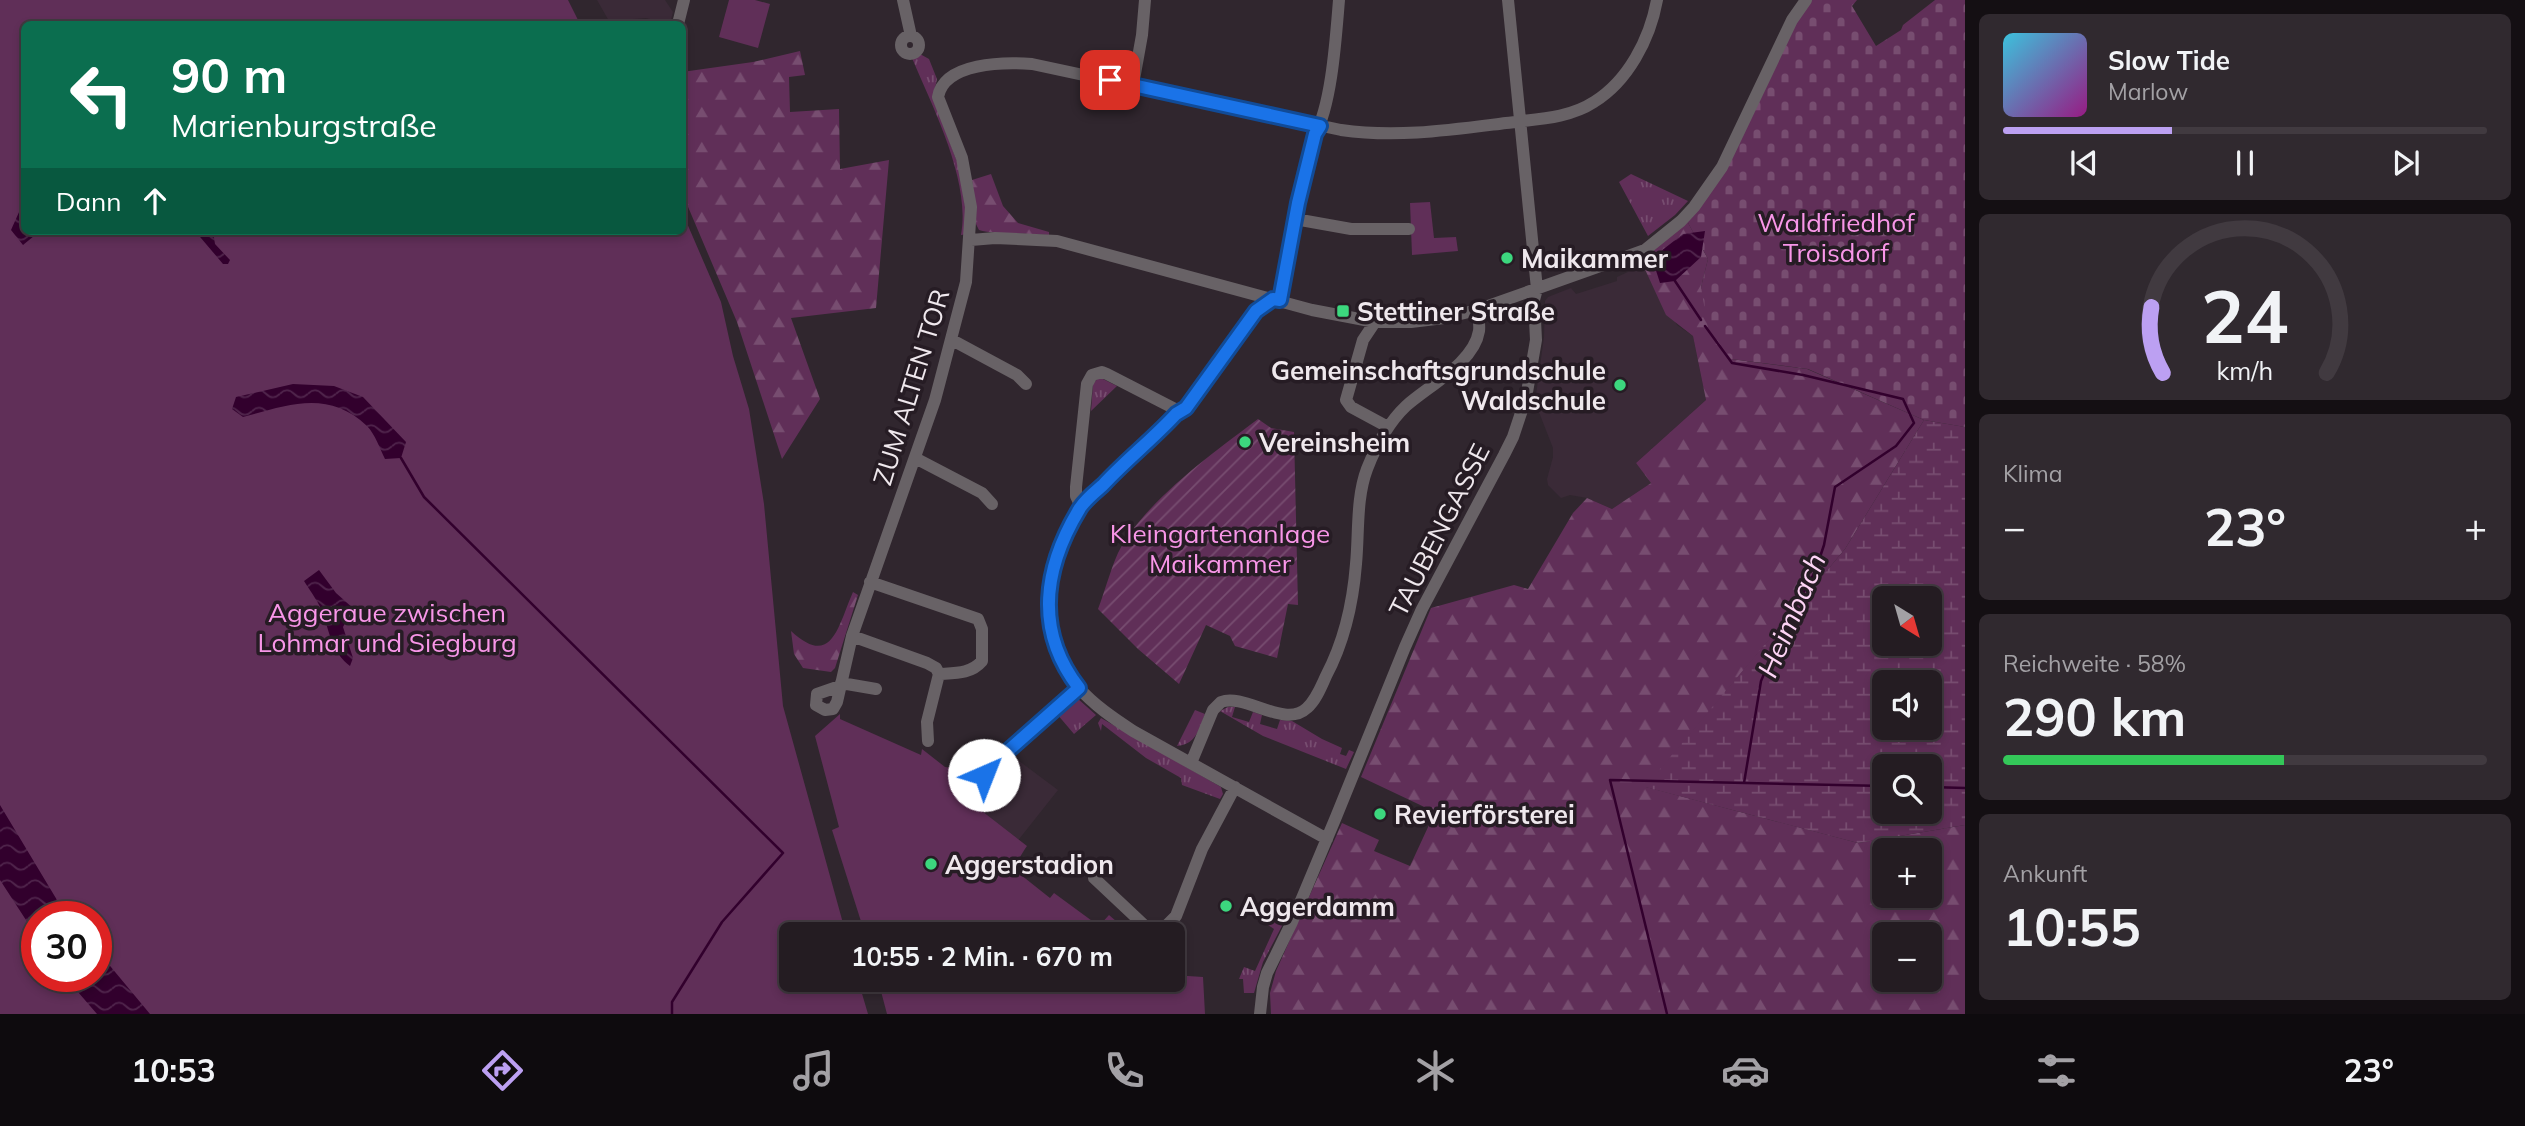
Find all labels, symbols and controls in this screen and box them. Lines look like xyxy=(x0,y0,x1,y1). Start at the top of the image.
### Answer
text: 90 m xyxy=(171,44,287,105)
text: Slow Tide xyxy=(2108,44,2230,77)
icon: left xyxy=(56,49,147,140)
pin xyxy=(1080,50,1140,110)
icon: arrive xyxy=(1091,61,1129,99)
text: Marlow xyxy=(2108,77,2188,106)
text: Marienburgstraße xyxy=(171,105,437,145)
icon: previous xyxy=(2065,144,2103,182)
icon: pause xyxy=(2226,144,2264,182)
icon: next xyxy=(2387,144,2425,182)
icon: ahead xyxy=(136,182,174,220)
text: Dann xyxy=(56,185,122,218)
park label: Waldfriedhof Troisdorf xyxy=(1757,206,1916,269)
place label: Maikammer xyxy=(1521,242,1669,275)
marker: Maikammer xyxy=(1499,250,1515,266)
text: 24 xyxy=(2201,270,2289,361)
street label: ZUM ALTEN TOR xyxy=(865,285,957,489)
place label: Stettiner Straße xyxy=(1357,295,1555,328)
marker: Stettiner Straße xyxy=(1335,303,1351,319)
place label: Gemeinschaftsgrundschule Waldschule xyxy=(1271,354,1606,417)
text: km/h xyxy=(2217,355,2273,386)
marker: Gemeinschaftsgrundschule Waldschule xyxy=(1612,377,1628,393)
place label: Vereinsheim xyxy=(1258,426,1410,459)
marker: Vereinsheim xyxy=(1237,434,1253,450)
street label: TAUBENGASSE xyxy=(1381,438,1497,622)
text: Klima xyxy=(2003,459,2063,488)
text: 23° xyxy=(2204,494,2286,559)
text: − xyxy=(2003,503,2026,551)
text: + xyxy=(2464,503,2487,551)
park label: Kleingartenanlage Maikammer xyxy=(1110,517,1330,580)
water label: Heimbach xyxy=(1749,548,1833,682)
north arrow xyxy=(1872,586,1942,656)
map controls xyxy=(1872,586,1942,992)
park label: Aggeraue zwischen Lohmar und Siegburg xyxy=(257,596,517,659)
text: Reichweite · 58% xyxy=(2003,649,2186,678)
button: sound xyxy=(1872,670,1942,740)
text: 290 km xyxy=(2003,684,2186,749)
position arrow xyxy=(947,738,1021,812)
button: search xyxy=(1872,754,1942,824)
place label: Revierförsterei xyxy=(1394,798,1575,831)
marker: Revierförsterei xyxy=(1372,806,1388,822)
button: + xyxy=(1872,838,1942,908)
place label: Aggerstadion xyxy=(945,848,1114,881)
marker: Aggerstadion xyxy=(923,856,939,872)
text: Ankunft xyxy=(2003,859,2087,888)
place label: Aggerdamm xyxy=(1240,890,1395,923)
text: 10:55 xyxy=(2003,894,2141,959)
marker: Aggerdamm xyxy=(1218,898,1234,914)
speed limit sign: 30 xyxy=(21,901,112,992)
button: − xyxy=(1872,922,1942,992)
text: 10:55 · 2 Min. · 670 m xyxy=(851,940,1113,973)
icon: directions xyxy=(478,1046,527,1095)
icon: music xyxy=(789,1046,838,1095)
icon: phone xyxy=(1100,1046,1149,1095)
icon: climate xyxy=(1411,1046,1460,1095)
icon: car xyxy=(1721,1046,1770,1095)
icon: filters xyxy=(2032,1046,2081,1095)
text: 10:53 xyxy=(131,1050,216,1090)
text: 23° xyxy=(2343,1050,2394,1090)

